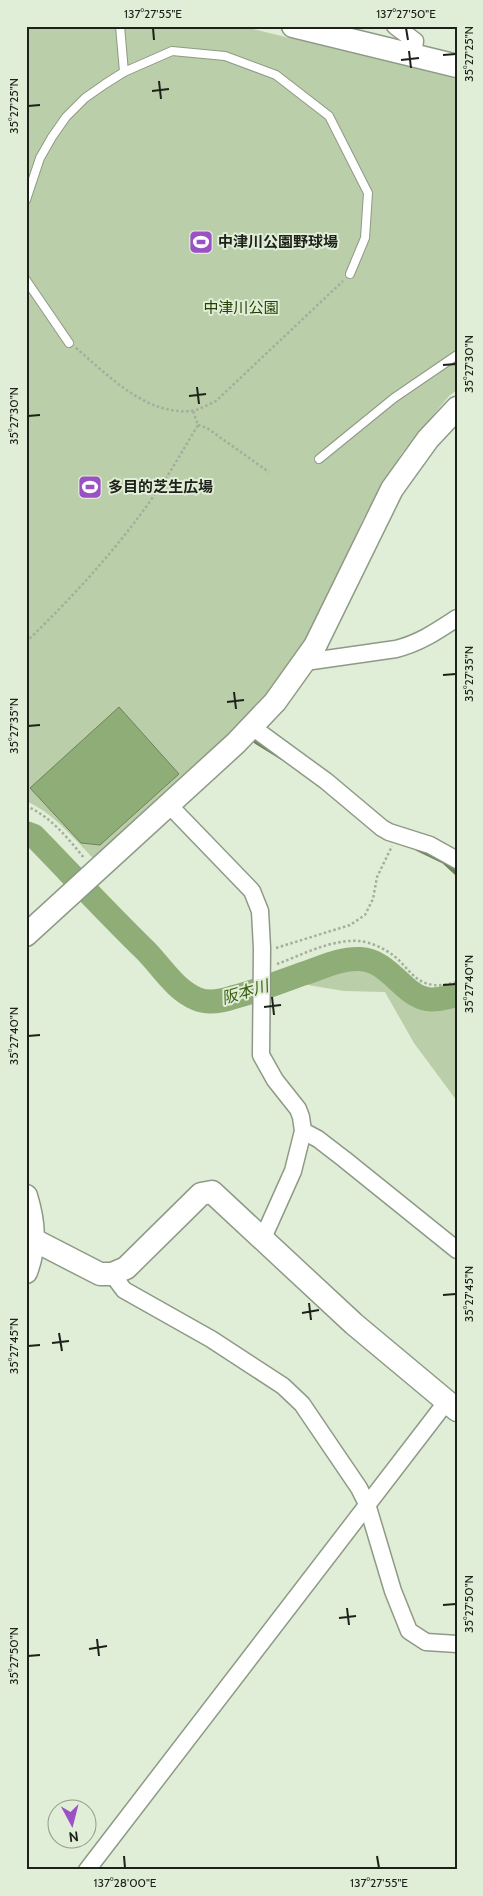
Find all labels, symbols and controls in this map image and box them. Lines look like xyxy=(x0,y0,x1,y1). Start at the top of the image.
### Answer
text: 137°27'55"E xyxy=(124,6,182,21)
text: 137°27'50"E xyxy=(376,6,436,21)
text: 35°27'25"N xyxy=(461,26,476,82)
text: 35°27'25"N xyxy=(6,78,21,134)
sports icon: 中津川公園野球場 xyxy=(188,229,214,255)
place label: 中津川公園野球場 xyxy=(218,233,338,251)
park label: 中津川公園 xyxy=(203,299,279,317)
text: 35°27'30"N xyxy=(461,335,476,393)
text: 35°27'30"N xyxy=(6,387,21,445)
sports icon: 多目的芝生広場 xyxy=(77,474,103,500)
place label: 多目的芝生広場 xyxy=(108,478,213,496)
text: 35°27'35"N xyxy=(461,646,476,702)
text: 35°27'35"N xyxy=(6,698,21,754)
text: 35°27'40"N xyxy=(461,955,476,1013)
water label: 阪本川 xyxy=(219,976,273,1008)
text: 35°27'40"N xyxy=(6,1007,21,1065)
text: 35°27'45"N xyxy=(461,1266,476,1322)
text: 35°27'45"N xyxy=(6,1318,21,1374)
text: 35°27'50"N xyxy=(461,1575,476,1633)
text: 35°27'50"N xyxy=(6,1627,21,1685)
north arrow xyxy=(48,1798,98,1848)
text: N xyxy=(68,1827,80,1846)
text: 137°28'00"E xyxy=(94,1875,157,1890)
text: 137°27'55"E xyxy=(350,1875,408,1890)

